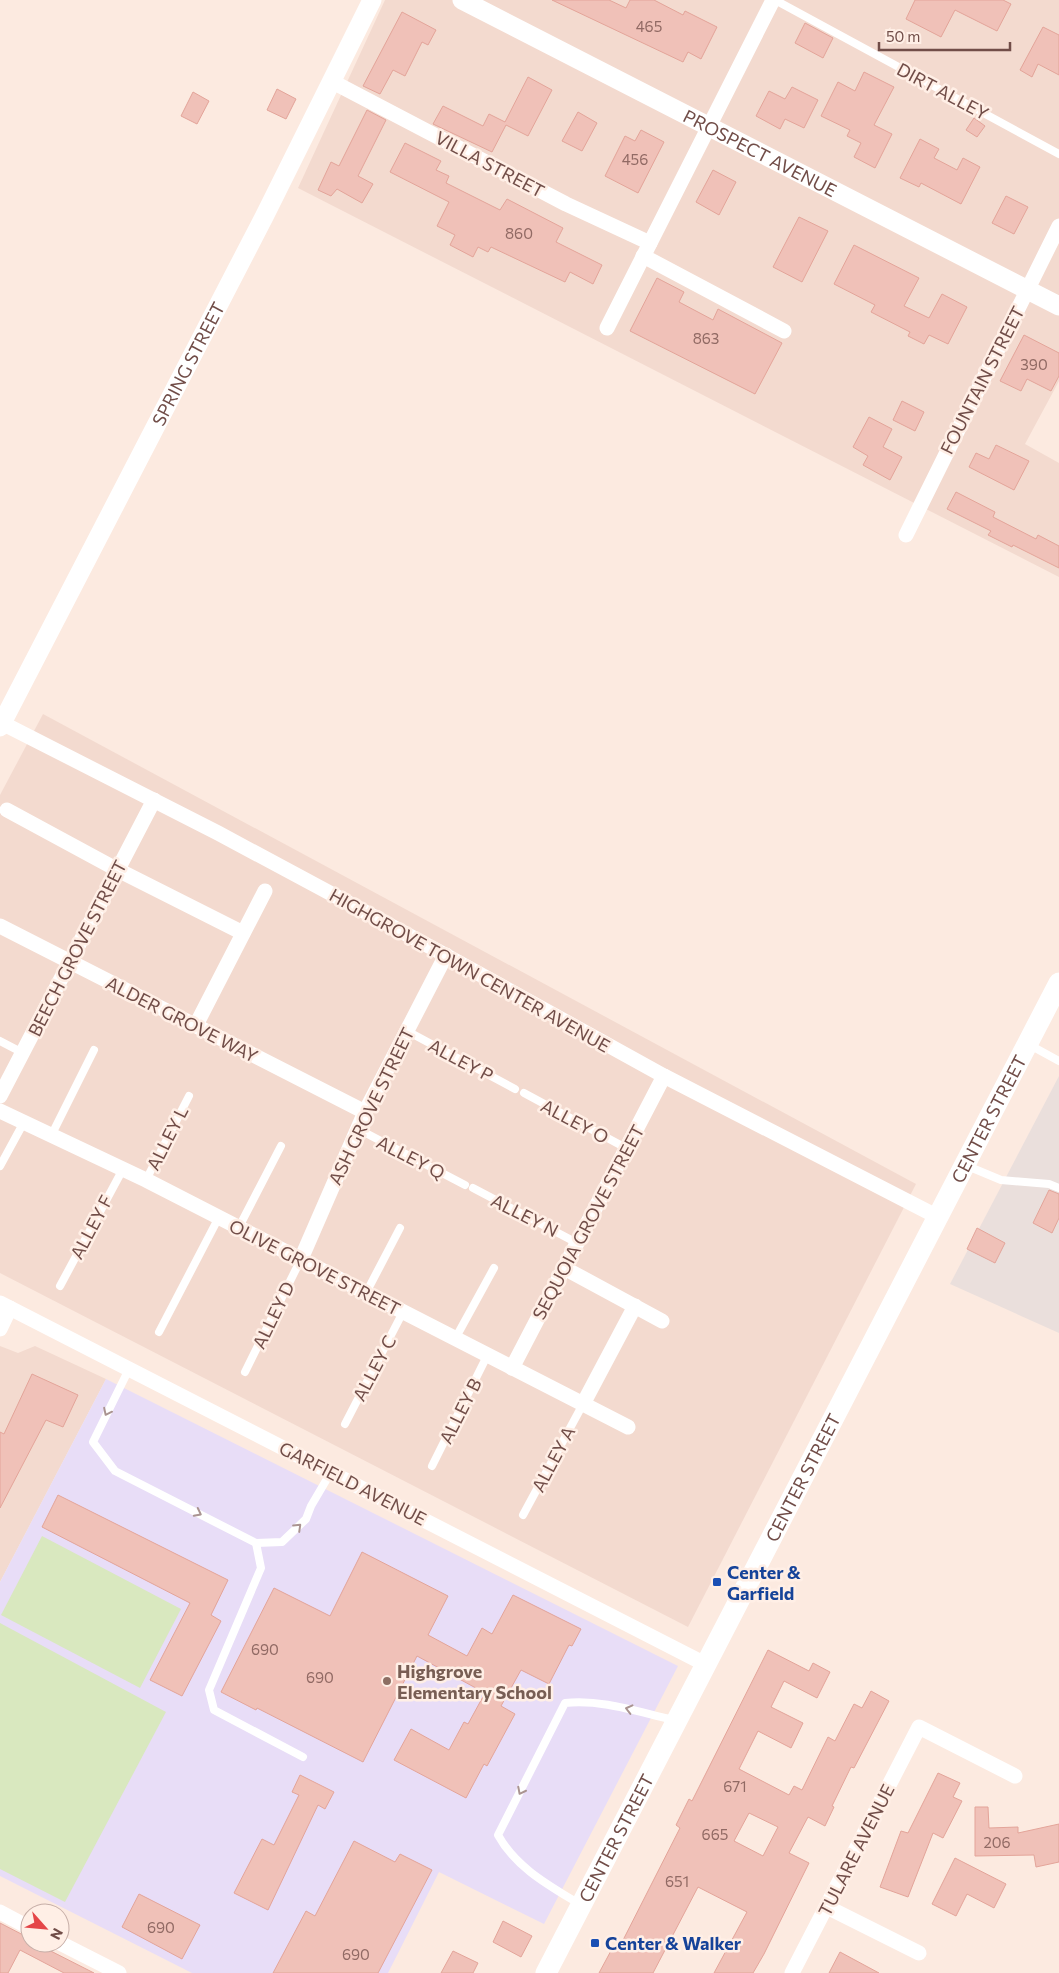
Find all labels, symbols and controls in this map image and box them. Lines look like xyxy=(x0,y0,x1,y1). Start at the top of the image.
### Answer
house number: 465 xyxy=(636,17,662,35)
scale bar xyxy=(879,20,1010,52)
text: 50 m xyxy=(886,27,920,45)
street label: DIRT ALLEY xyxy=(893,58,993,124)
street label: PROSPECT AVENUE xyxy=(680,104,840,201)
street label: VILLA STREET xyxy=(432,126,548,202)
house number: 456 xyxy=(622,150,648,168)
house number: 860 xyxy=(505,224,533,242)
street label: SPRING STREET xyxy=(147,298,229,429)
street label: FOUNTAIN STREET xyxy=(935,302,1029,458)
house number: 863 xyxy=(693,329,719,347)
house number: 390 xyxy=(1020,355,1048,373)
street label: BEECH GROVE STREET xyxy=(23,856,131,1040)
street label: HIGHGROVE TOWN CENTER AVENUE xyxy=(326,883,614,1057)
street label: ALDER GROVE WAY xyxy=(102,971,262,1067)
street label: ASH GROVE STREET xyxy=(323,1024,419,1188)
street label: ALLEY P xyxy=(425,1034,497,1086)
street label: CENTER STREET xyxy=(946,1051,1031,1187)
street label: ALLEY O xyxy=(537,1094,613,1148)
street label: ALLEY L xyxy=(141,1102,193,1174)
street label: SEQUOIA GROVE STREET xyxy=(527,1121,649,1323)
street label: ALLEY Q xyxy=(373,1130,449,1184)
street label: ALLEY N xyxy=(488,1189,562,1241)
street label: ALLEY F xyxy=(65,1191,117,1263)
street label: OLIVE GROVE STREET xyxy=(226,1214,404,1320)
street label: ALLEY D xyxy=(247,1278,299,1352)
street label: ALLEY C xyxy=(348,1331,400,1405)
street label: ALLEY B xyxy=(434,1375,486,1447)
one-way arrow xyxy=(102,1407,113,1416)
street label: CENTER STREET xyxy=(760,1410,845,1545)
street label: ALLEY A xyxy=(527,1422,579,1496)
street label: GARFIELD AVENUE xyxy=(276,1436,430,1530)
one-way arrow xyxy=(193,1507,202,1517)
one-way arrow xyxy=(293,1524,302,1533)
place label: Center & Garfield xyxy=(727,1561,801,1604)
marker: Center & Garfield xyxy=(711,1576,723,1588)
house number: 690 xyxy=(251,1640,279,1658)
place label: Highgrove Elementary School xyxy=(397,1660,552,1703)
house number: 690 xyxy=(306,1668,334,1686)
marker: Highgrove Elementary School xyxy=(381,1675,393,1687)
one-way arrow xyxy=(624,1704,633,1715)
street label: CENTER STREET xyxy=(574,1770,658,1906)
house number: 671 xyxy=(723,1777,747,1795)
street label: TULARE AVENUE xyxy=(813,1780,899,1920)
one-way arrow xyxy=(517,1786,527,1795)
house number: 665 xyxy=(702,1825,728,1843)
house number: 206 xyxy=(983,1833,1011,1851)
house number: 651 xyxy=(665,1872,689,1890)
north arrow xyxy=(20,1903,70,1953)
house number: 690 xyxy=(147,1918,175,1936)
text: N xyxy=(47,1926,67,1943)
place label: Center & Walker xyxy=(605,1932,742,1954)
marker: Center & Walker xyxy=(589,1937,601,1949)
house number: 690 xyxy=(342,1945,370,1963)

